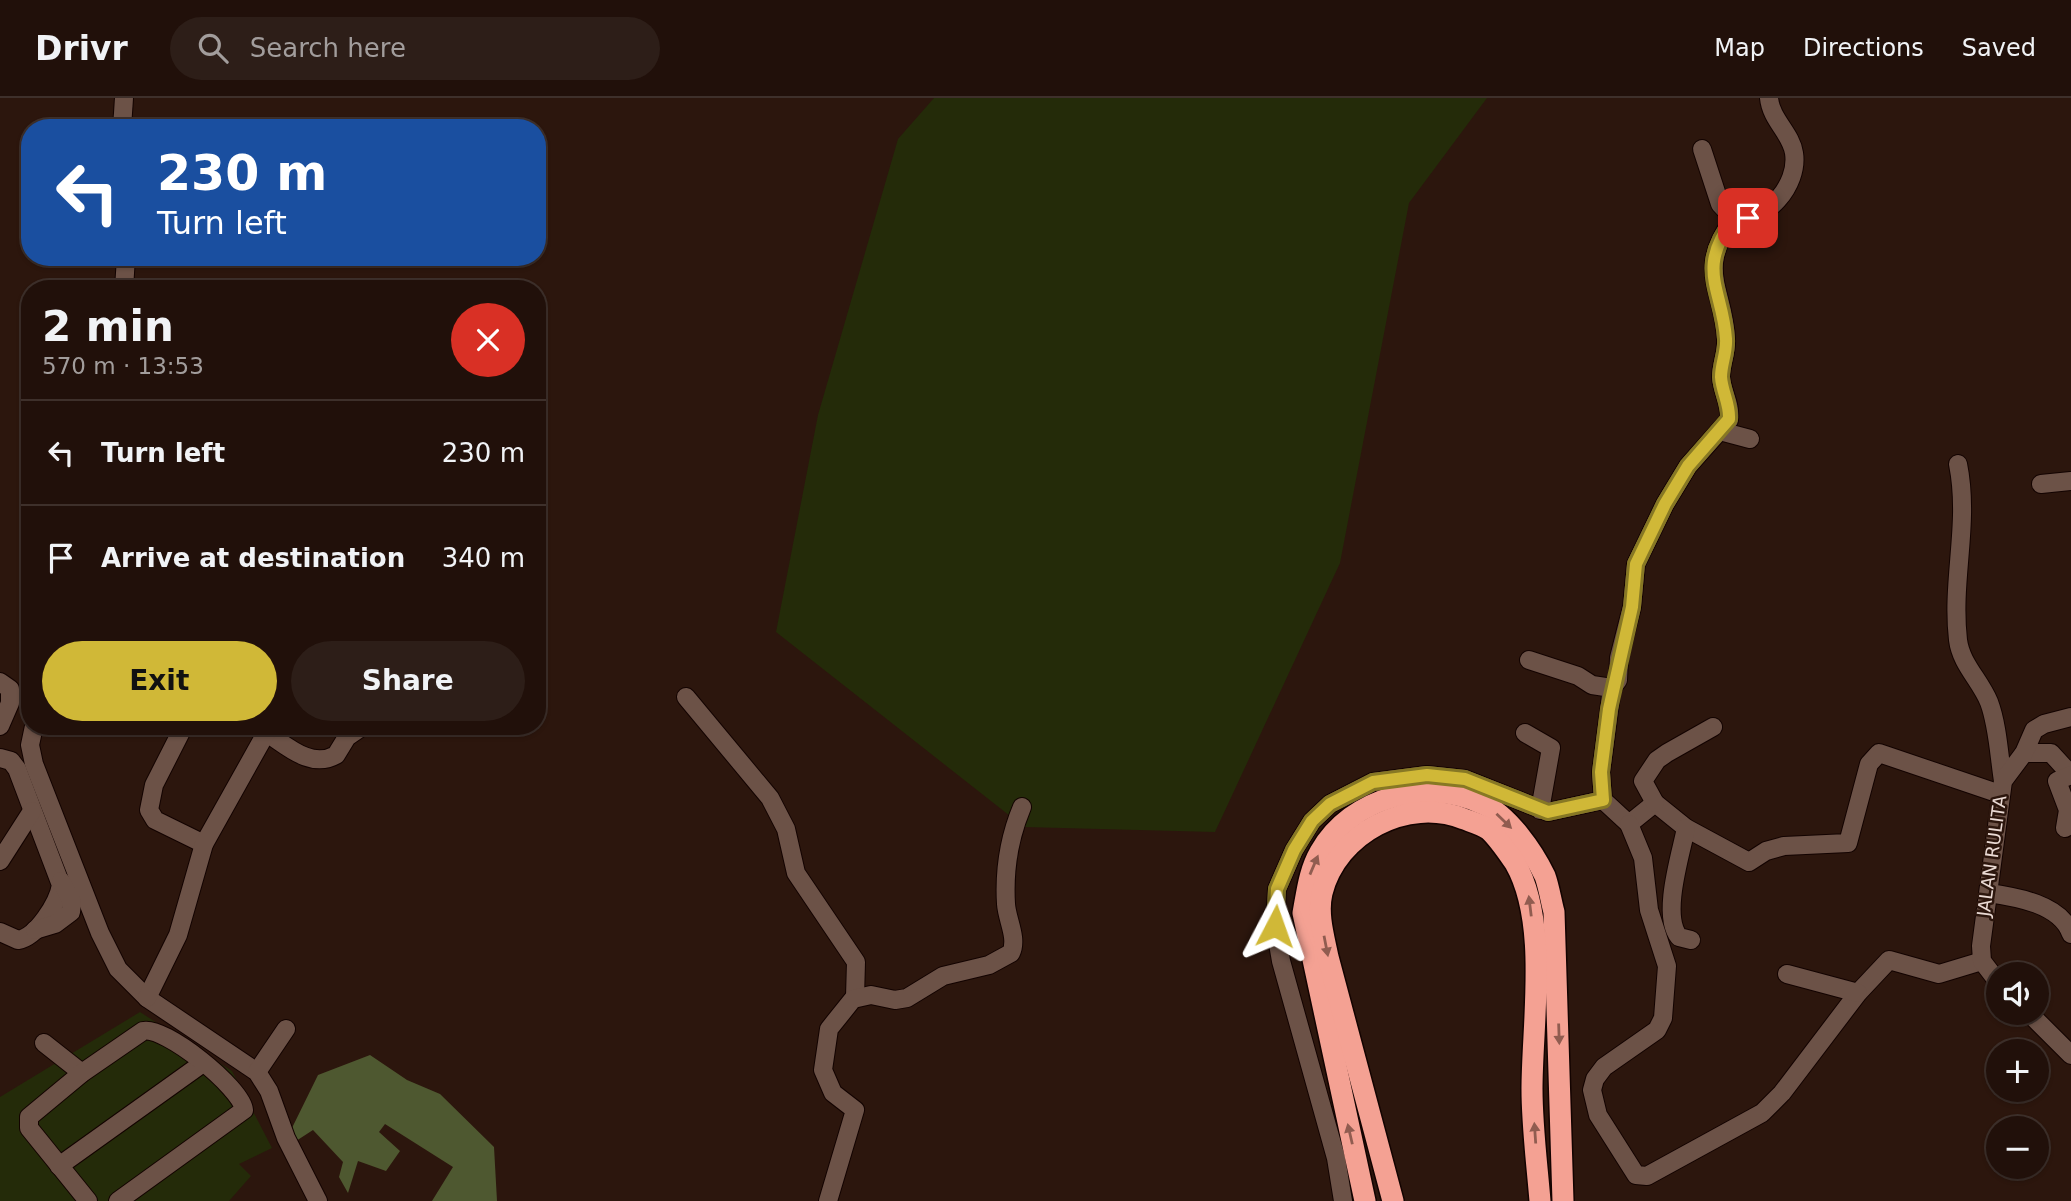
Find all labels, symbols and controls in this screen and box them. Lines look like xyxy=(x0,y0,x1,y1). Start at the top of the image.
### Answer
search box xyxy=(170,17,660,80)
text: Drivr xyxy=(35,29,128,68)
icon: search xyxy=(194,29,232,67)
text: Search here xyxy=(250,33,406,63)
text: Map xyxy=(1714,34,1765,62)
text: Directions xyxy=(1803,34,1924,62)
text: Saved xyxy=(1962,34,2036,62)
text: 230 m xyxy=(157,145,327,202)
icon: left xyxy=(42,147,133,238)
pin xyxy=(1718,188,1778,248)
icon: arrive xyxy=(1729,199,1767,237)
text: Turn left xyxy=(157,204,287,242)
text: 2 min xyxy=(42,302,174,351)
button: close xyxy=(451,303,525,377)
text: 570 m · 13:53 xyxy=(42,353,204,379)
icon: left xyxy=(42,434,80,472)
text: Turn left xyxy=(101,438,225,468)
text: 230 m xyxy=(442,438,525,468)
icon: arrive xyxy=(42,539,80,577)
text: Arrive at destination xyxy=(101,543,405,573)
text: 340 m xyxy=(442,543,525,573)
button: Exit xyxy=(42,641,277,721)
button: Share xyxy=(291,641,525,721)
street label: JALAN RULITA xyxy=(1972,793,2010,919)
one-way arrow xyxy=(1495,813,1512,829)
one-way arrow xyxy=(1309,854,1320,875)
position arrow xyxy=(1238,889,1312,963)
one-way arrow xyxy=(1525,895,1536,917)
one-way arrow xyxy=(1321,935,1332,957)
map controls xyxy=(1986,962,2049,1179)
button: sound xyxy=(1986,962,2049,1025)
one-way arrow xyxy=(1553,1023,1564,1045)
button: + xyxy=(1986,1039,2049,1102)
button: − xyxy=(1986,1116,2049,1179)
one-way arrow xyxy=(1529,1122,1540,1144)
one-way arrow xyxy=(1344,1123,1355,1145)

